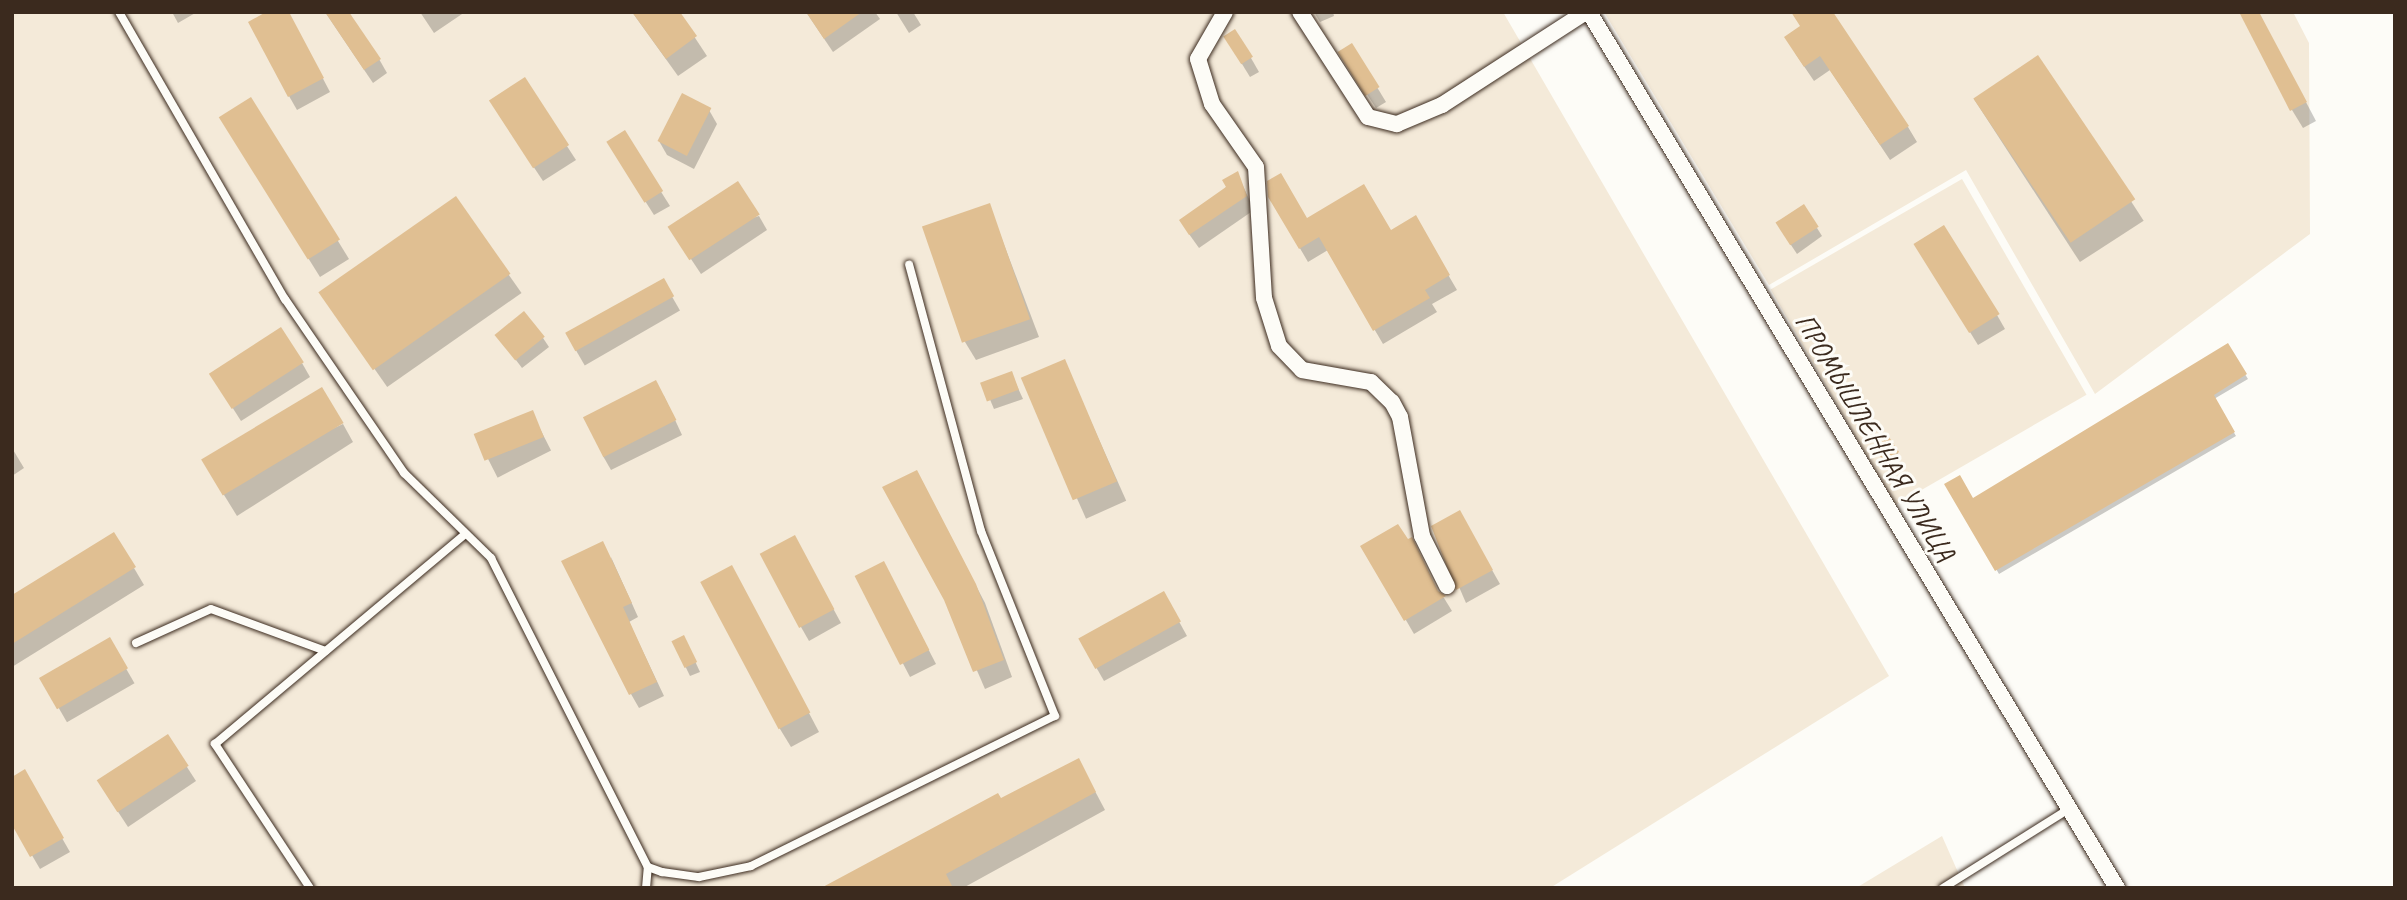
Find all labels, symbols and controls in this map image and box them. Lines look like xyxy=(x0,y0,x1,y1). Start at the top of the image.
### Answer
street label: ПРОМЫШЛЕННАЯ УЛИЦА xyxy=(1787,306,1963,568)

